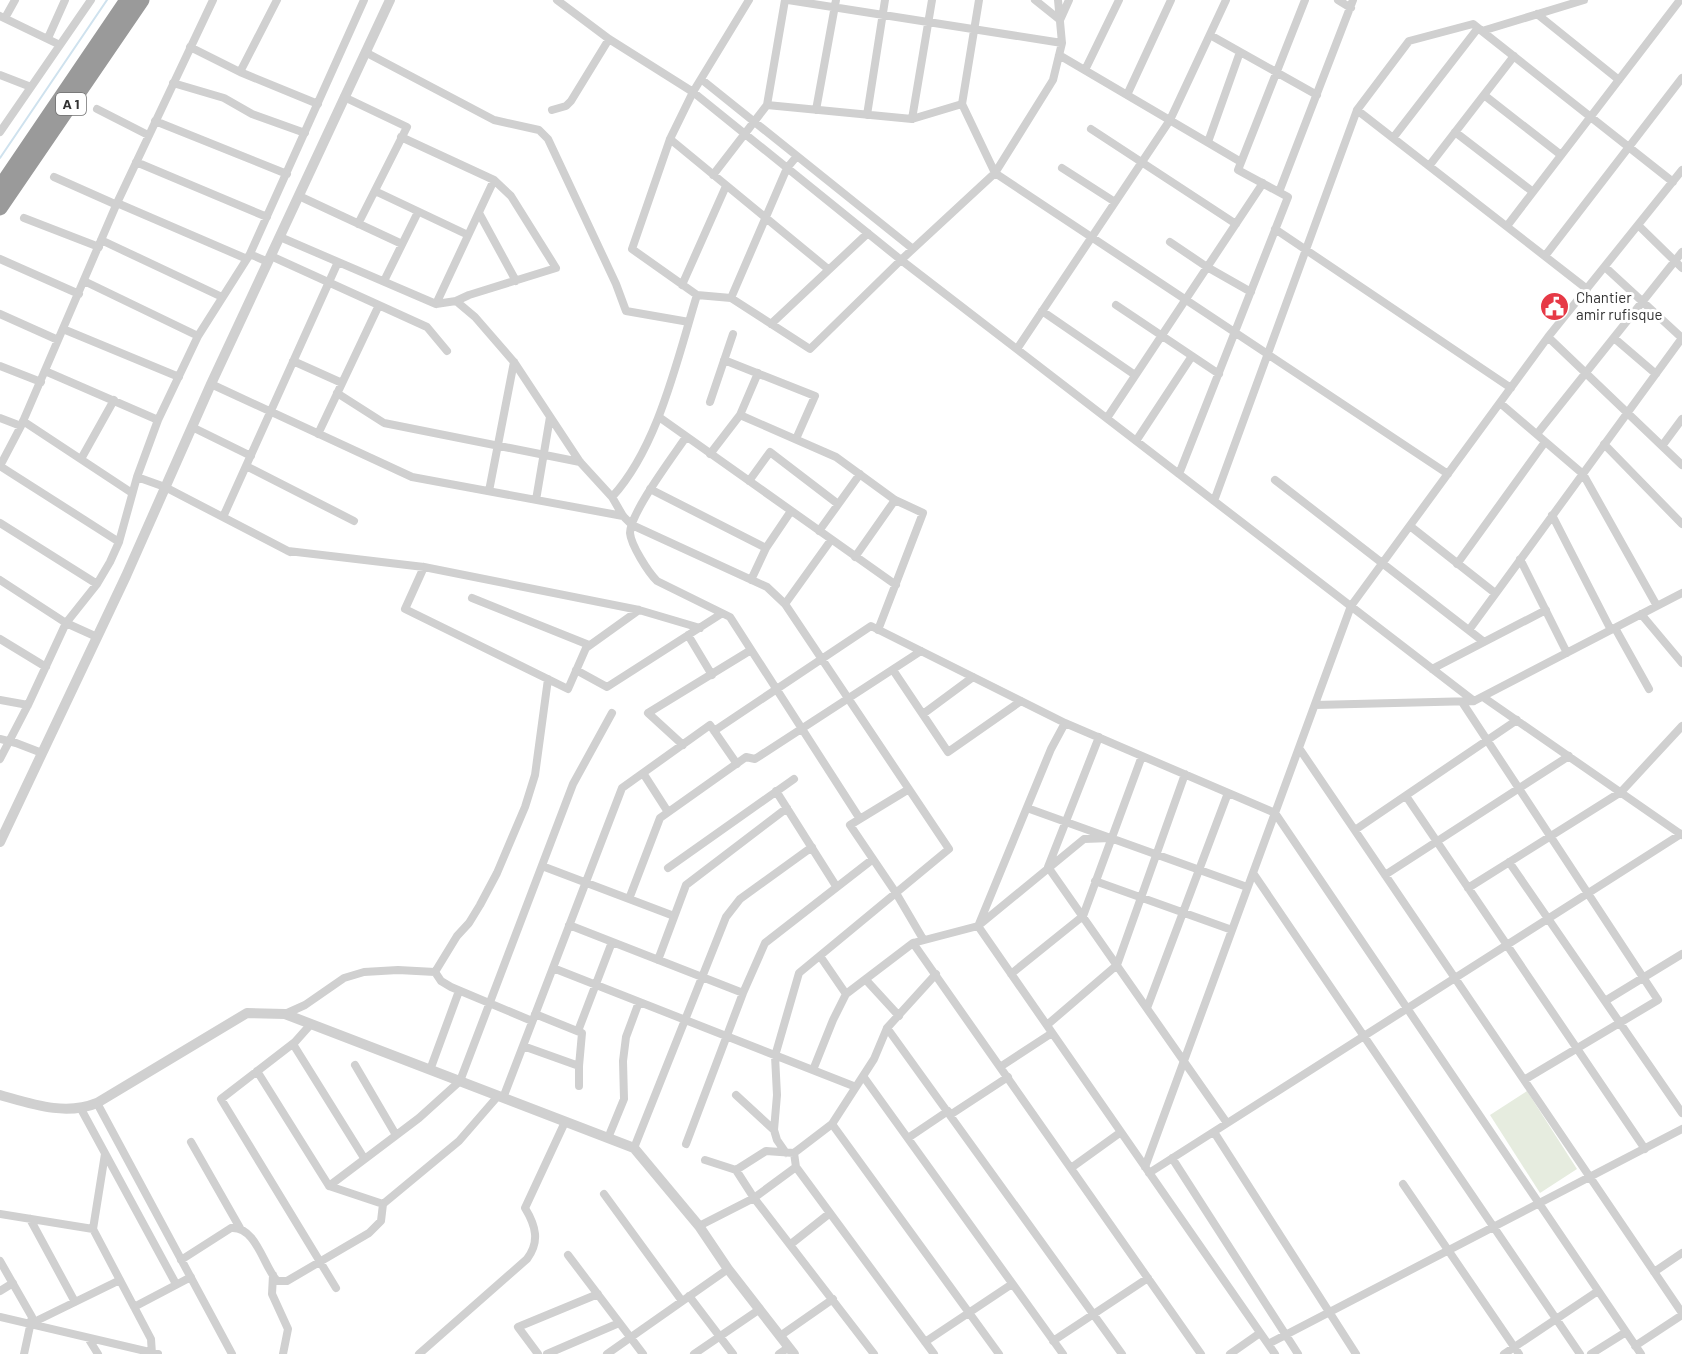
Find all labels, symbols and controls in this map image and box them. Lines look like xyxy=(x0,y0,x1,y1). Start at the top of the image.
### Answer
road number: A 1 xyxy=(56,93,86,115)
place label: Chantier amir rufisque xyxy=(1576,288,1663,323)
public building icon: Chantier amir rufisque xyxy=(1539,291,1571,323)

